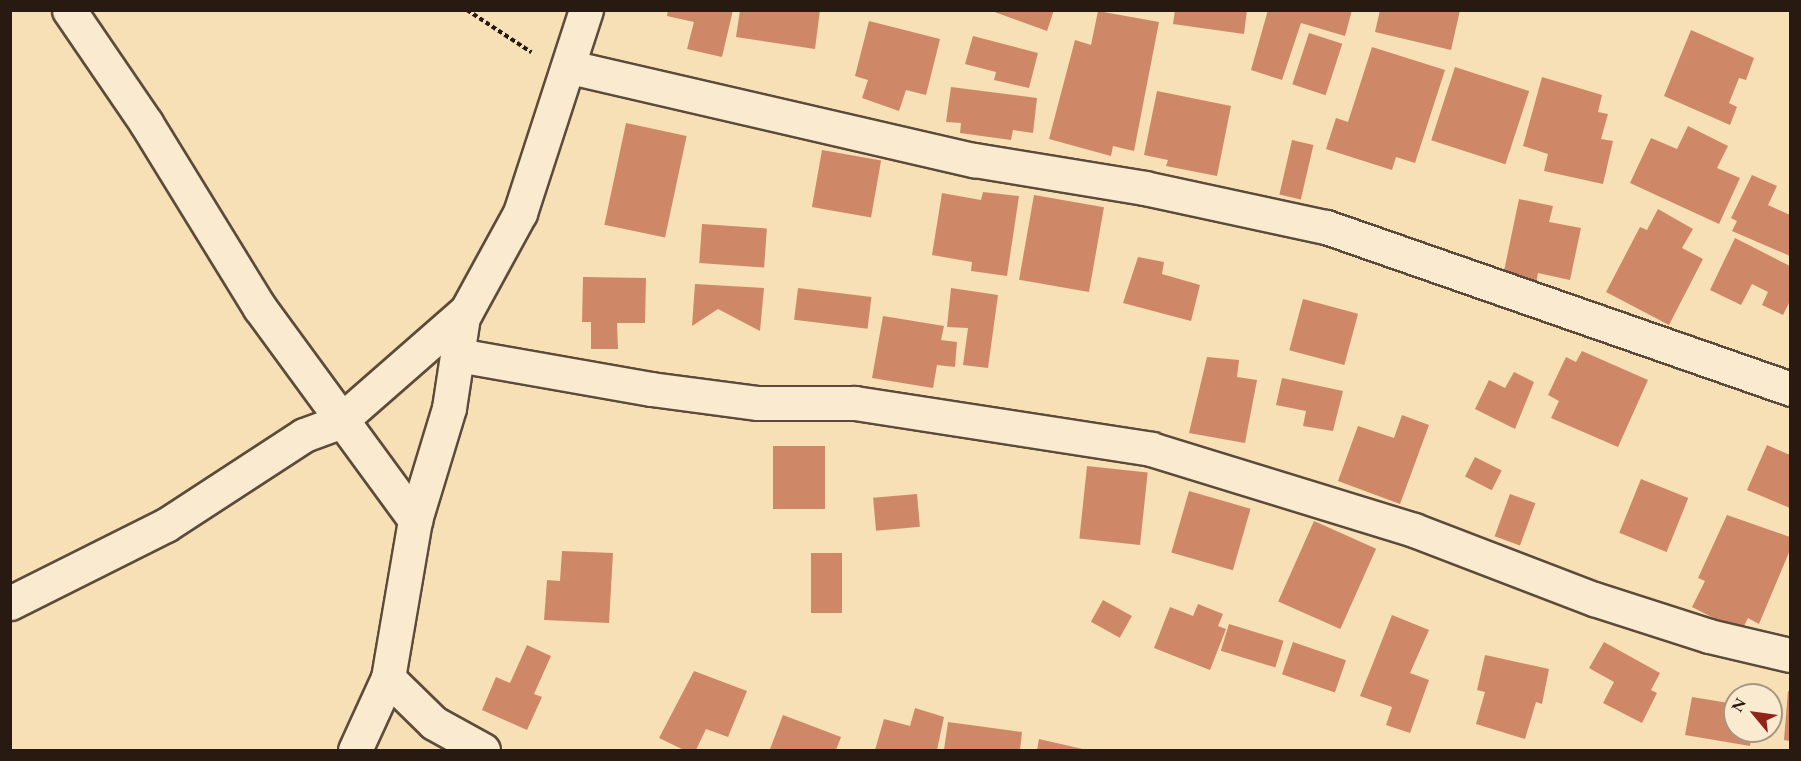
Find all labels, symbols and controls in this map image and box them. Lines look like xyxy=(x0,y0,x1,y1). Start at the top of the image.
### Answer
north arrow xyxy=(1723,683,1783,743)
text: N xyxy=(1726,694,1751,716)

